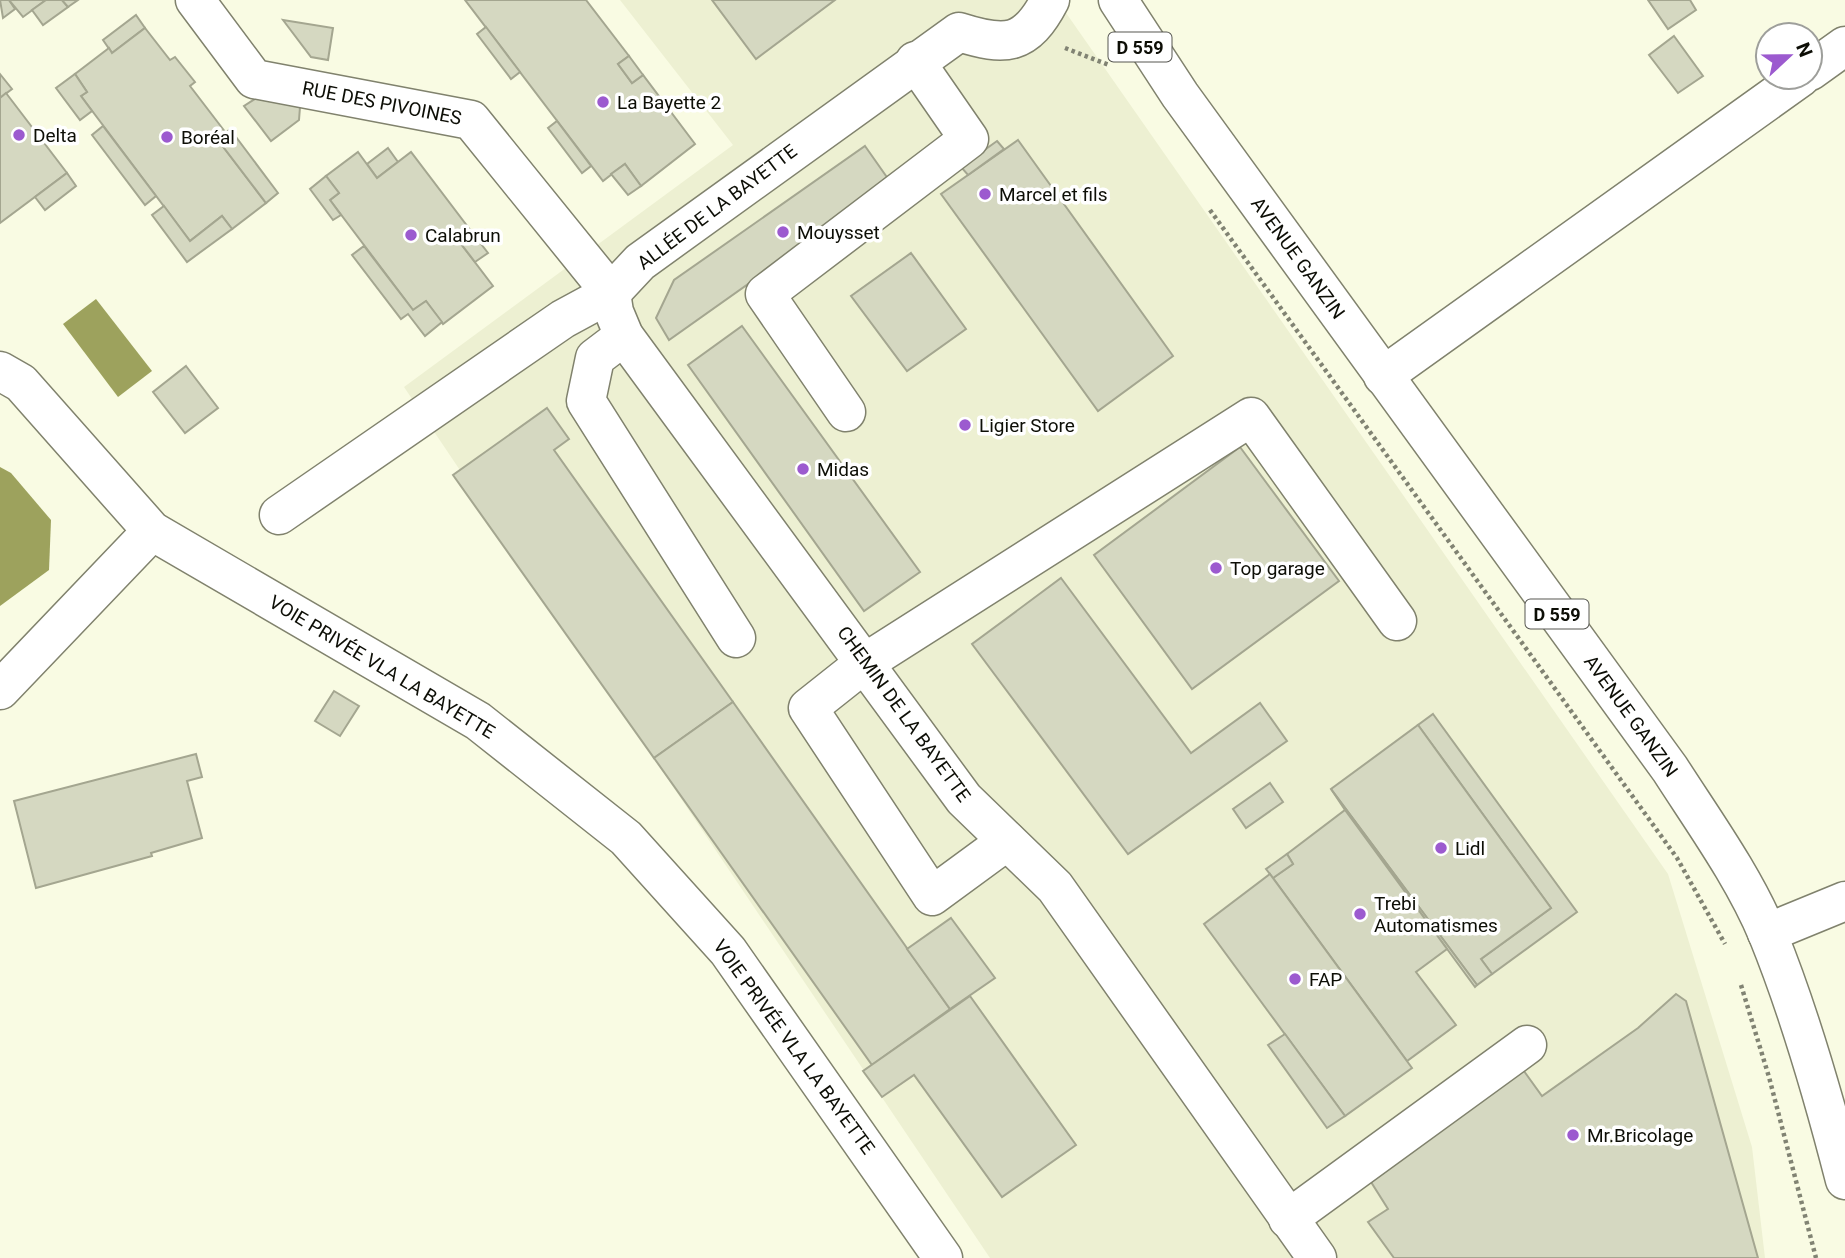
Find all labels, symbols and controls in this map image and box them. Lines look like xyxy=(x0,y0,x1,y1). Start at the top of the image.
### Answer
north arrow xyxy=(1754,21,1824,91)
road number: D 559 xyxy=(1108,32,1172,62)
text: N xyxy=(1791,39,1817,60)
street label: RUE DES PIVOINES xyxy=(300,76,464,130)
place label: La Bayette 2 xyxy=(617,91,721,114)
marker: La Bayette 2 xyxy=(595,94,611,110)
place label: Delta xyxy=(33,124,77,147)
place label: Boréal xyxy=(181,126,235,149)
marker: Delta xyxy=(11,127,27,143)
marker: Boréal xyxy=(159,129,175,145)
street label: ALLÉE DE LA BAYETTE xyxy=(633,139,802,275)
place label: Marcel et fils xyxy=(999,183,1108,206)
marker: Marcel et fils xyxy=(977,186,993,202)
street label: AVENUE GANZIN xyxy=(1246,193,1350,323)
place label: Mouysset xyxy=(797,221,880,244)
place label: Calabrun xyxy=(425,224,501,247)
marker: Mouysset xyxy=(775,224,791,240)
marker: Calabrun xyxy=(403,227,419,243)
place label: Ligier Store xyxy=(979,414,1075,437)
marker: Ligier Store xyxy=(957,417,973,433)
place label: Midas xyxy=(817,458,869,481)
marker: Midas xyxy=(795,461,811,477)
place label: Top garage xyxy=(1230,557,1325,580)
marker: Top garage xyxy=(1208,560,1224,576)
street label: VOIE PRIVÉE VLA LA BAYETTE xyxy=(265,590,499,744)
road number: D 559 xyxy=(1526,600,1588,628)
street label: CHEMIN DE LA BAYETTE xyxy=(833,622,976,807)
street label: AVENUE GANZIN xyxy=(1579,651,1683,781)
place label: Lidl xyxy=(1455,837,1485,860)
marker: Lidl xyxy=(1433,840,1449,856)
place label: Trebi Automatismes xyxy=(1374,892,1498,937)
marker: Trebi Automatismes xyxy=(1352,906,1368,922)
street label: VOIE PRIVÉE VLA LA BAYETTE xyxy=(708,935,880,1159)
place label: FAP xyxy=(1309,968,1342,991)
marker: FAP xyxy=(1287,971,1303,987)
place label: Mr.Bricolage xyxy=(1587,1124,1693,1147)
marker: Mr.Bricolage xyxy=(1565,1127,1581,1143)

